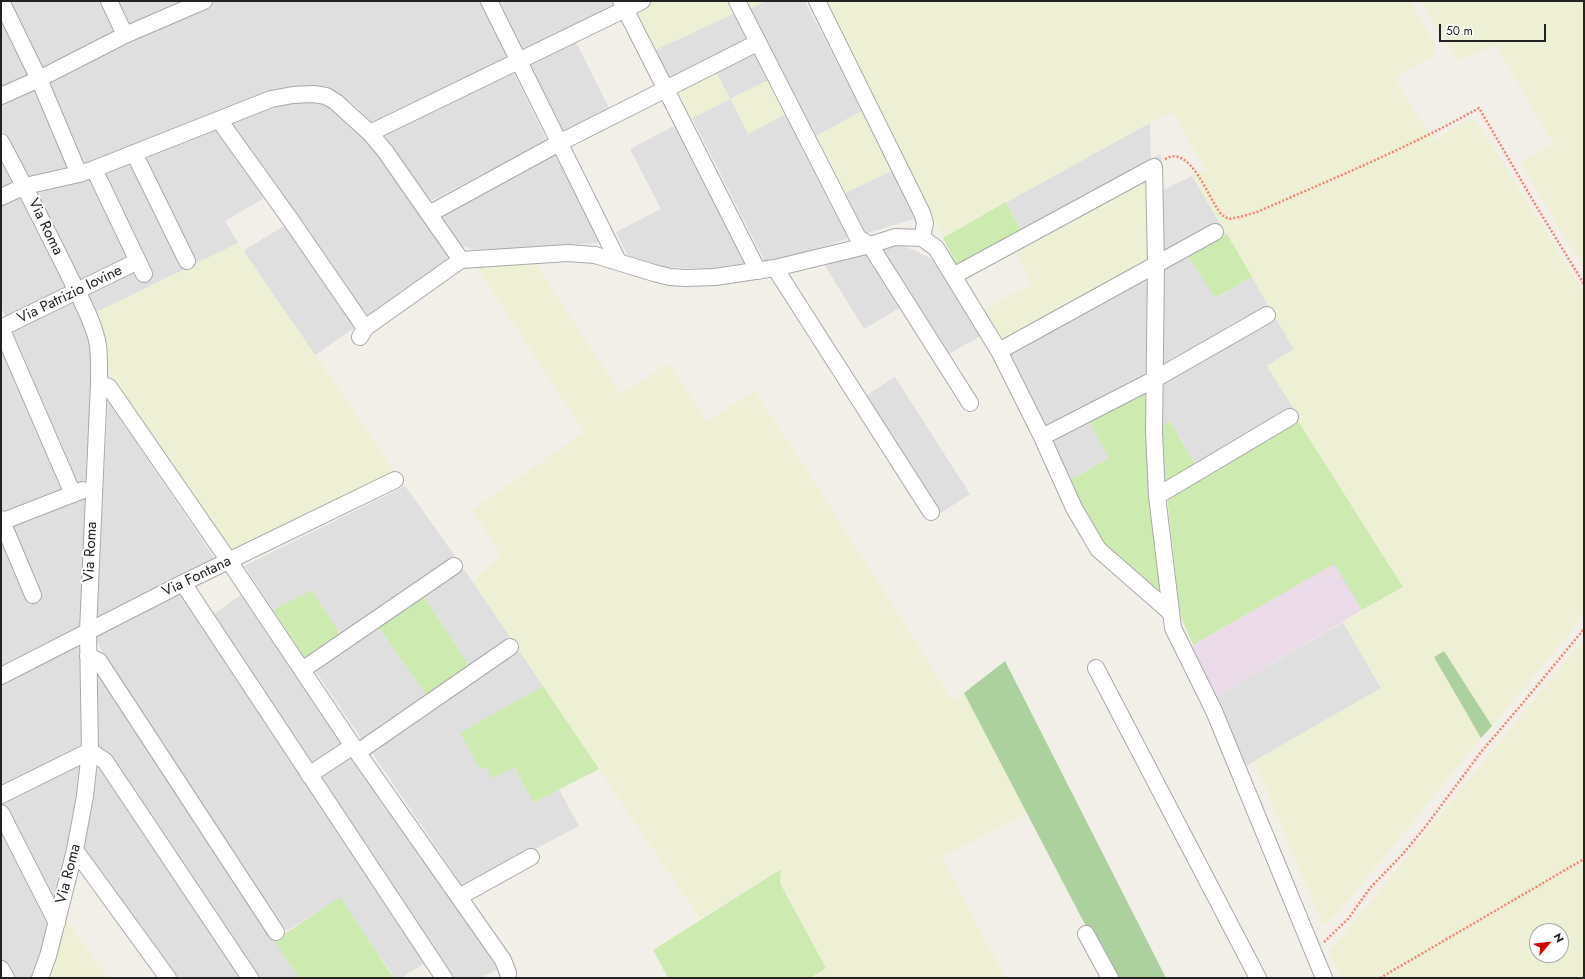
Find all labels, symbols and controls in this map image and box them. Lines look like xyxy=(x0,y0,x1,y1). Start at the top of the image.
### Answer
scale bar xyxy=(1441,16,1548,42)
text: 50 m xyxy=(1446,22,1473,40)
street label: Via Roma xyxy=(24,196,66,258)
street label: Via Patrizio Iovine xyxy=(15,262,125,328)
street label: Via Roma xyxy=(80,521,102,583)
street label: Via Fontana xyxy=(160,553,234,601)
street label: Via Roma xyxy=(53,842,85,906)
north arrow xyxy=(1529,923,1569,963)
text: N xyxy=(1550,930,1568,945)

